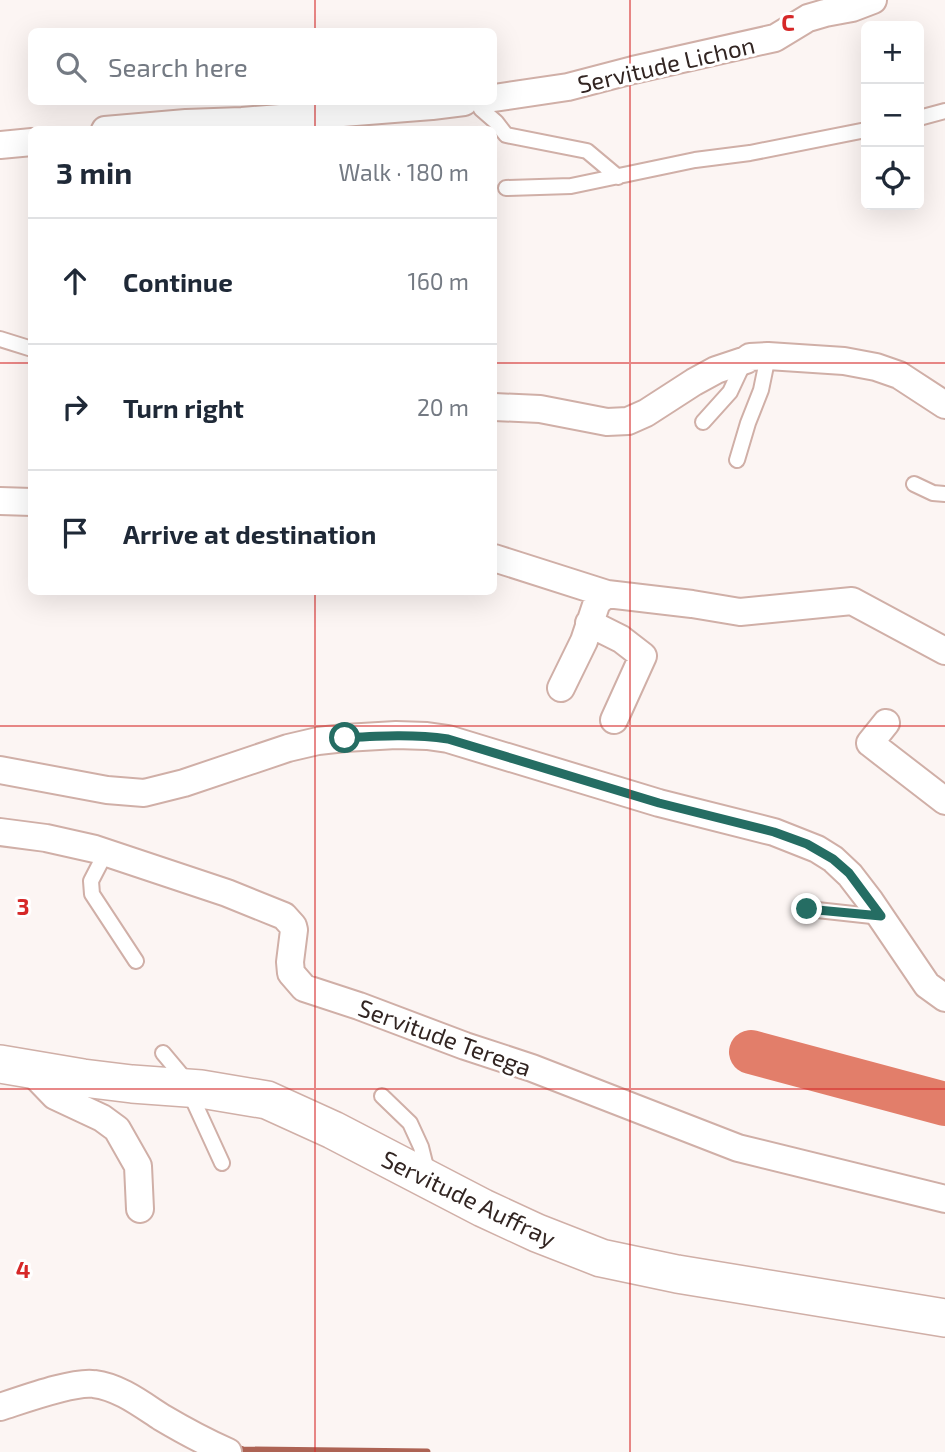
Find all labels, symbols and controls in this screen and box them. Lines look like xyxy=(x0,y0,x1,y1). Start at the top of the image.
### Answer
text: C xyxy=(781,8,795,36)
map controls xyxy=(861,21,924,210)
button: + xyxy=(861,21,924,84)
search box xyxy=(28,28,497,105)
street label: Servitude Lichon xyxy=(575,30,757,98)
icon: search xyxy=(52,48,90,86)
text: Search here xyxy=(108,51,248,82)
button: − xyxy=(861,84,924,147)
button: locate xyxy=(861,147,924,210)
text: 3 min xyxy=(56,154,132,190)
text: Walk · 180 m xyxy=(339,158,469,186)
icon: ahead xyxy=(56,262,94,300)
text: Continue xyxy=(123,266,233,297)
text: 160 m xyxy=(408,267,469,295)
icon: right xyxy=(56,388,94,426)
text: Turn right xyxy=(123,392,244,423)
text: 20 m xyxy=(417,393,469,421)
icon: arrive xyxy=(56,514,94,552)
text: Arrive at destination xyxy=(123,518,376,549)
route start xyxy=(329,722,360,753)
text: 3 xyxy=(16,892,30,920)
route end xyxy=(791,893,822,924)
street label: Servitude Terega xyxy=(355,992,535,1082)
street label: Servitude Auffray xyxy=(377,1143,561,1253)
text: 4 xyxy=(16,1255,30,1283)

